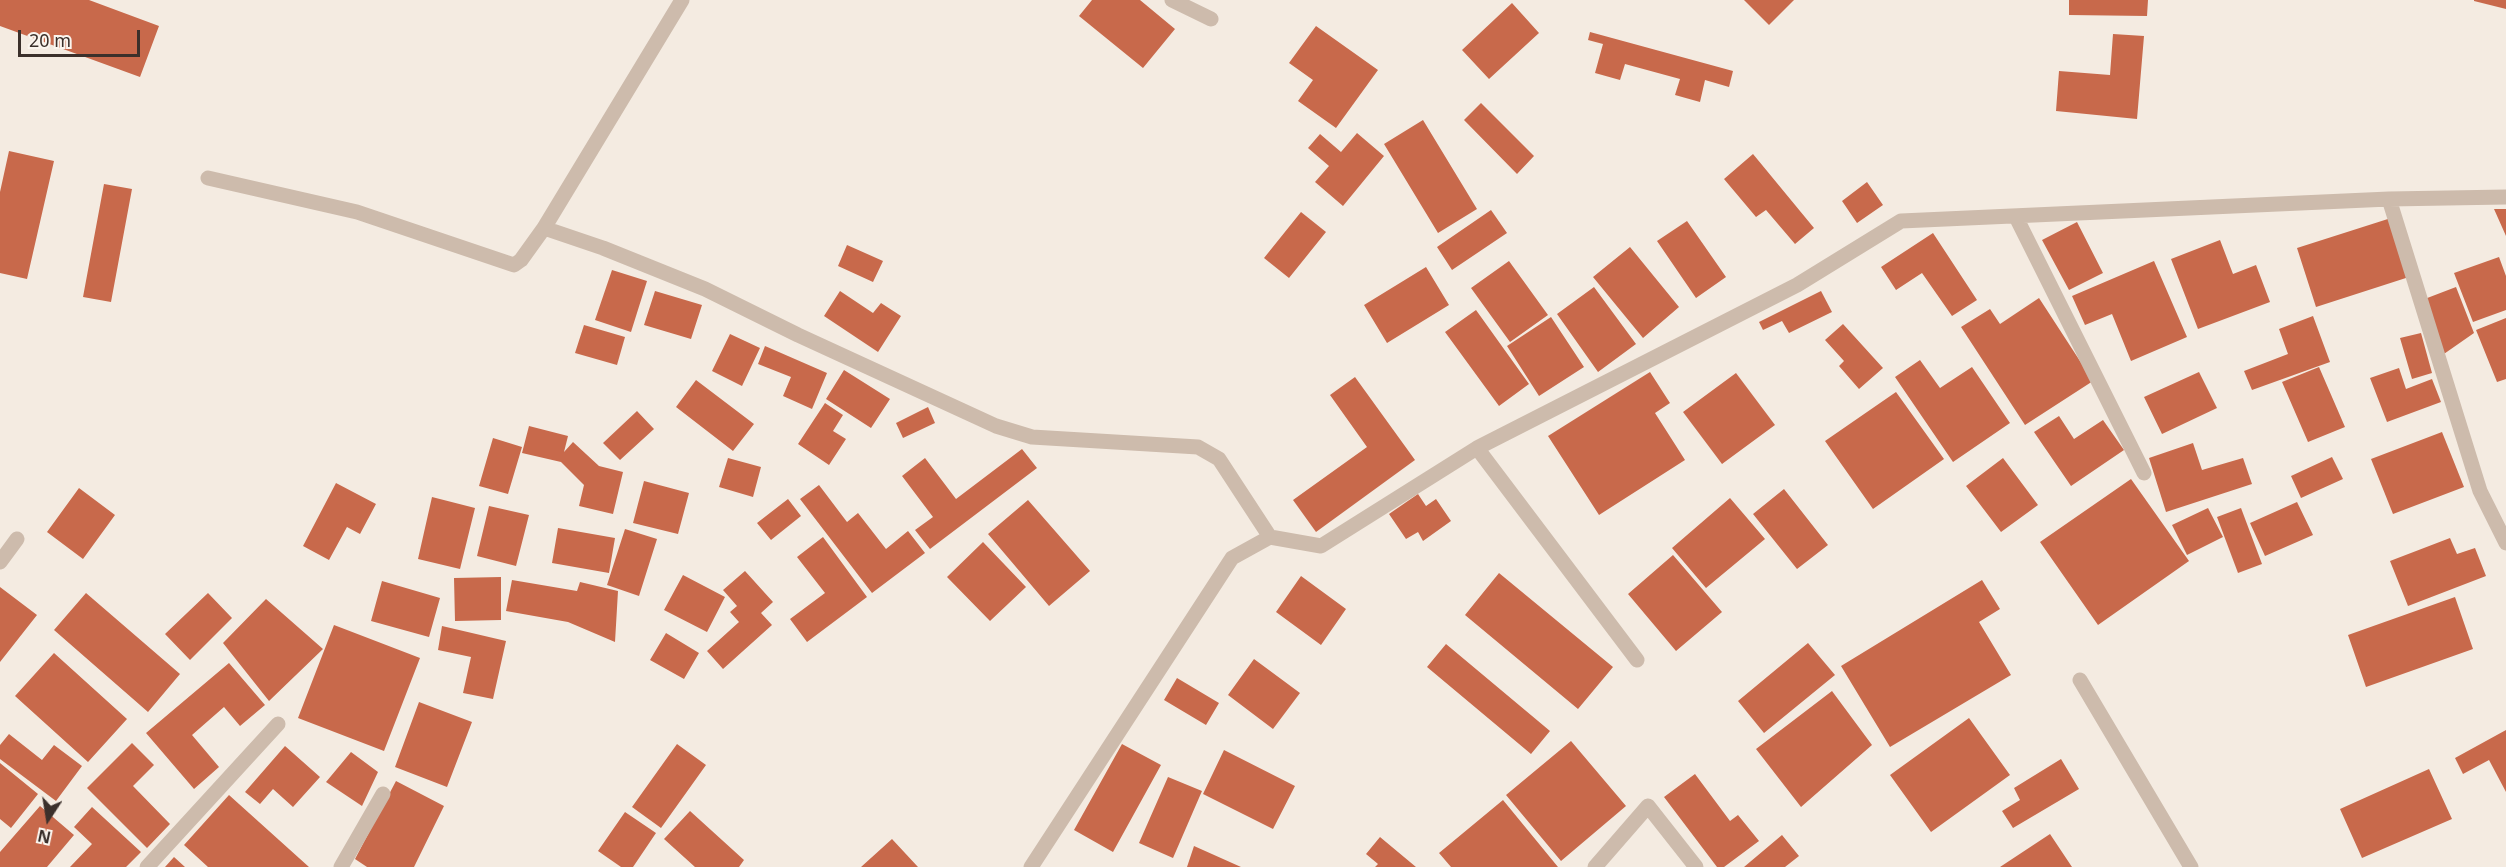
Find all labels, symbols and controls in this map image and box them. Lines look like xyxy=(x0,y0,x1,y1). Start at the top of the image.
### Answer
scale bar xyxy=(21,18,142,56)
text: 20 m xyxy=(29,28,71,52)
north arrow xyxy=(18,789,78,849)
text: N xyxy=(36,824,53,849)

